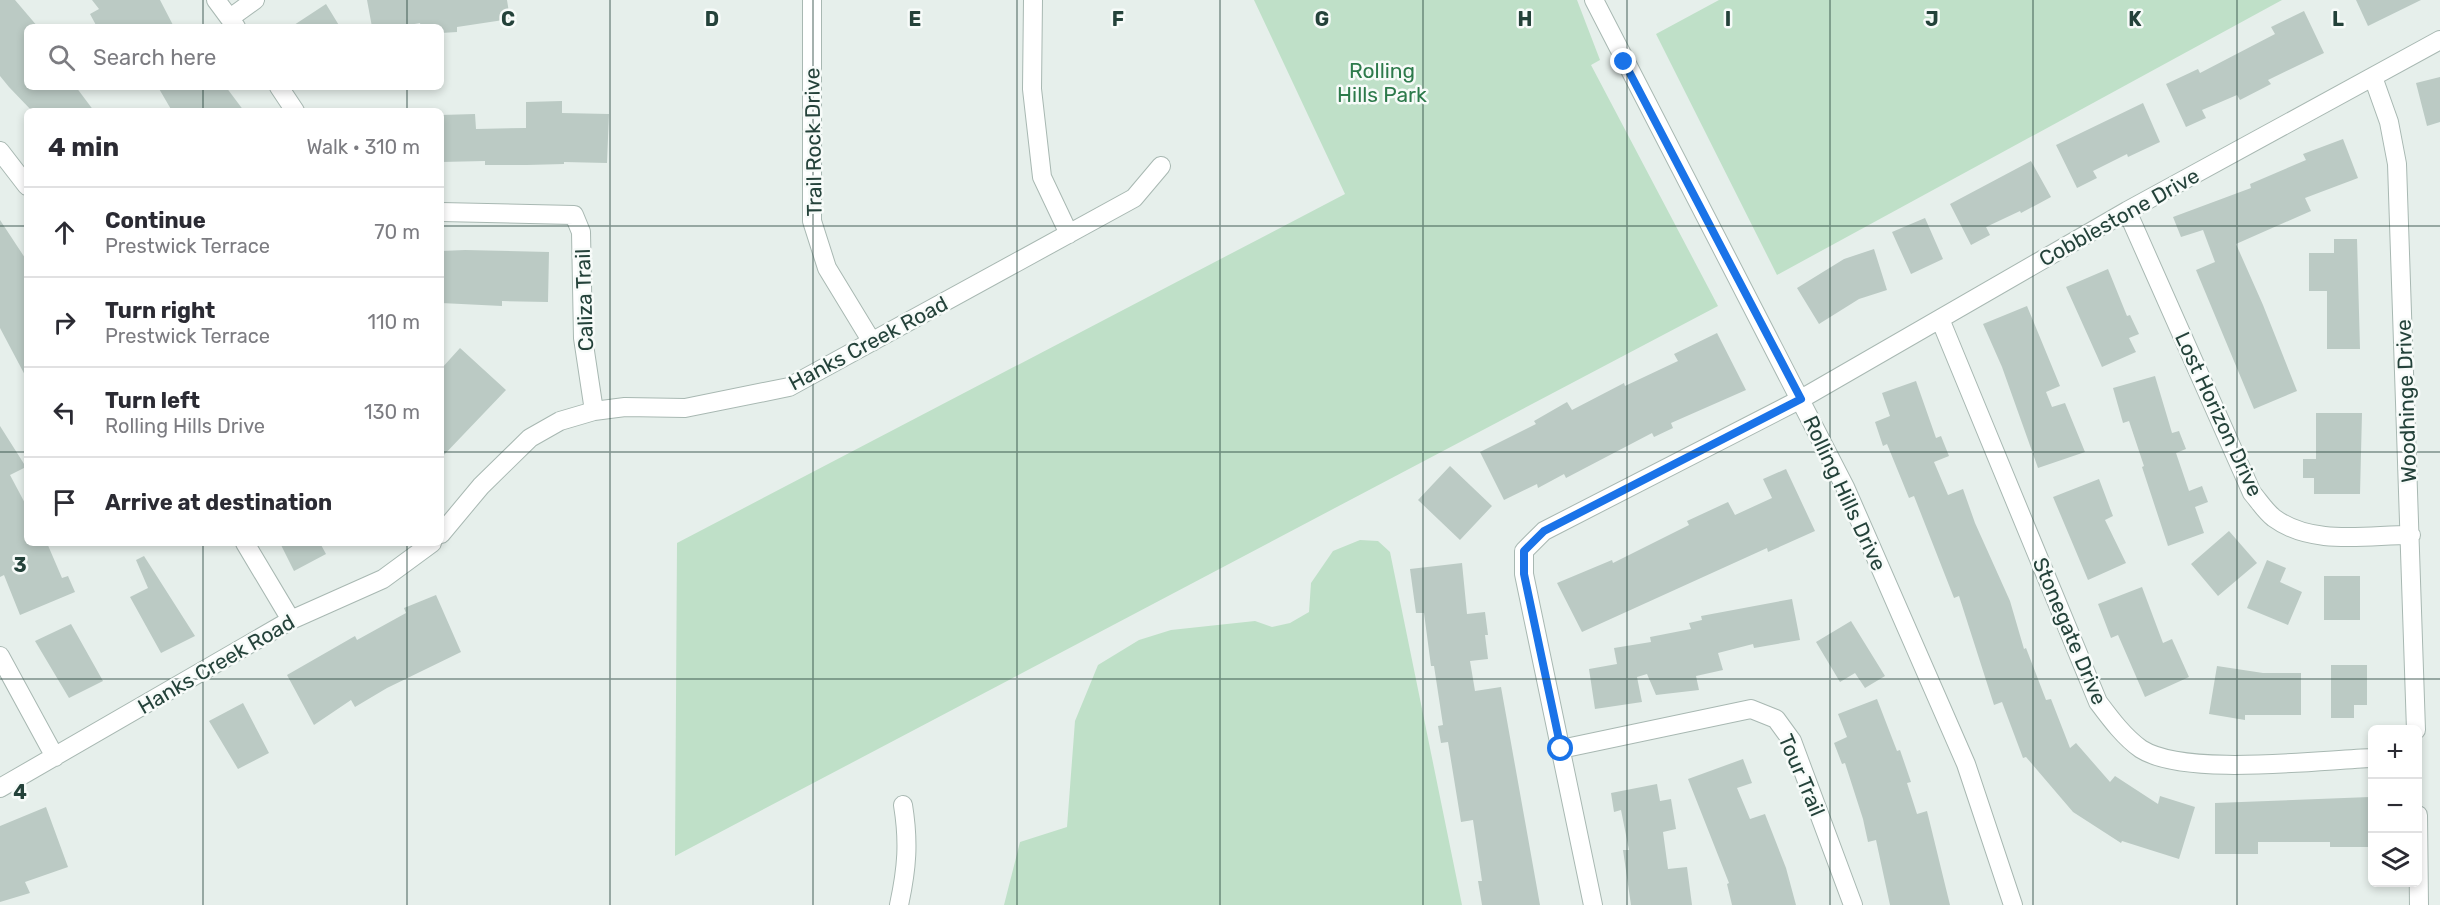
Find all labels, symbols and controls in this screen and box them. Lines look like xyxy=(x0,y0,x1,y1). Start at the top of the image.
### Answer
text: C xyxy=(501,7,515,31)
text: D xyxy=(705,7,719,31)
text: E xyxy=(909,7,921,31)
text: F xyxy=(1112,7,1124,31)
text: G xyxy=(1315,7,1329,31)
text: H xyxy=(1518,7,1532,31)
text: I xyxy=(1725,7,1731,31)
text: J xyxy=(1925,7,1939,31)
text: K xyxy=(2128,7,2142,31)
text: L xyxy=(2332,7,2344,31)
search box xyxy=(24,24,444,90)
icon: search xyxy=(45,41,78,74)
text: Search here xyxy=(93,44,216,71)
route end xyxy=(1610,48,1636,74)
park label: Rolling Hills Park xyxy=(1337,58,1427,107)
street label: Trail Rock Drive xyxy=(799,67,827,217)
text: 4 min xyxy=(48,132,119,163)
text: Walk · 310 m xyxy=(306,135,420,159)
street label: Cobblestone Drive xyxy=(2035,163,2203,271)
text: Continue xyxy=(105,207,206,234)
icon: ahead xyxy=(48,216,81,249)
text: 70 m xyxy=(374,220,420,244)
text: Prestwick Terrace xyxy=(105,234,270,258)
street label: Caliza Trail xyxy=(570,248,598,352)
street label: Hanks Creek Road xyxy=(784,290,952,396)
text: Turn right xyxy=(105,297,215,324)
icon: right xyxy=(48,306,81,339)
text: 110 m xyxy=(368,310,420,334)
street label: Woodhinge Drive xyxy=(2391,319,2421,483)
text: Prestwick Terrace xyxy=(105,324,270,348)
street label: Lost Horizon Drive xyxy=(2170,328,2268,500)
text: Turn left xyxy=(105,387,200,414)
icon: left xyxy=(48,396,81,429)
text: 130 m xyxy=(364,400,420,424)
street label: Rolling Hills Drive xyxy=(1798,412,1892,574)
text: Rolling Hills Drive xyxy=(105,414,265,438)
icon: arrive xyxy=(48,486,81,519)
text: Arrive at destination xyxy=(105,489,332,516)
text: 3 xyxy=(13,553,27,577)
street label: Stonegate Drive xyxy=(2028,554,2112,708)
street label: Hanks Creek Road xyxy=(133,609,299,719)
map controls xyxy=(2368,725,2422,887)
button: + xyxy=(2368,725,2422,779)
street label: Tour Trail xyxy=(1773,730,1831,820)
route start xyxy=(1547,735,1573,761)
button: − xyxy=(2368,779,2422,833)
text: 4 xyxy=(13,780,27,804)
button: layers xyxy=(2368,833,2422,887)

